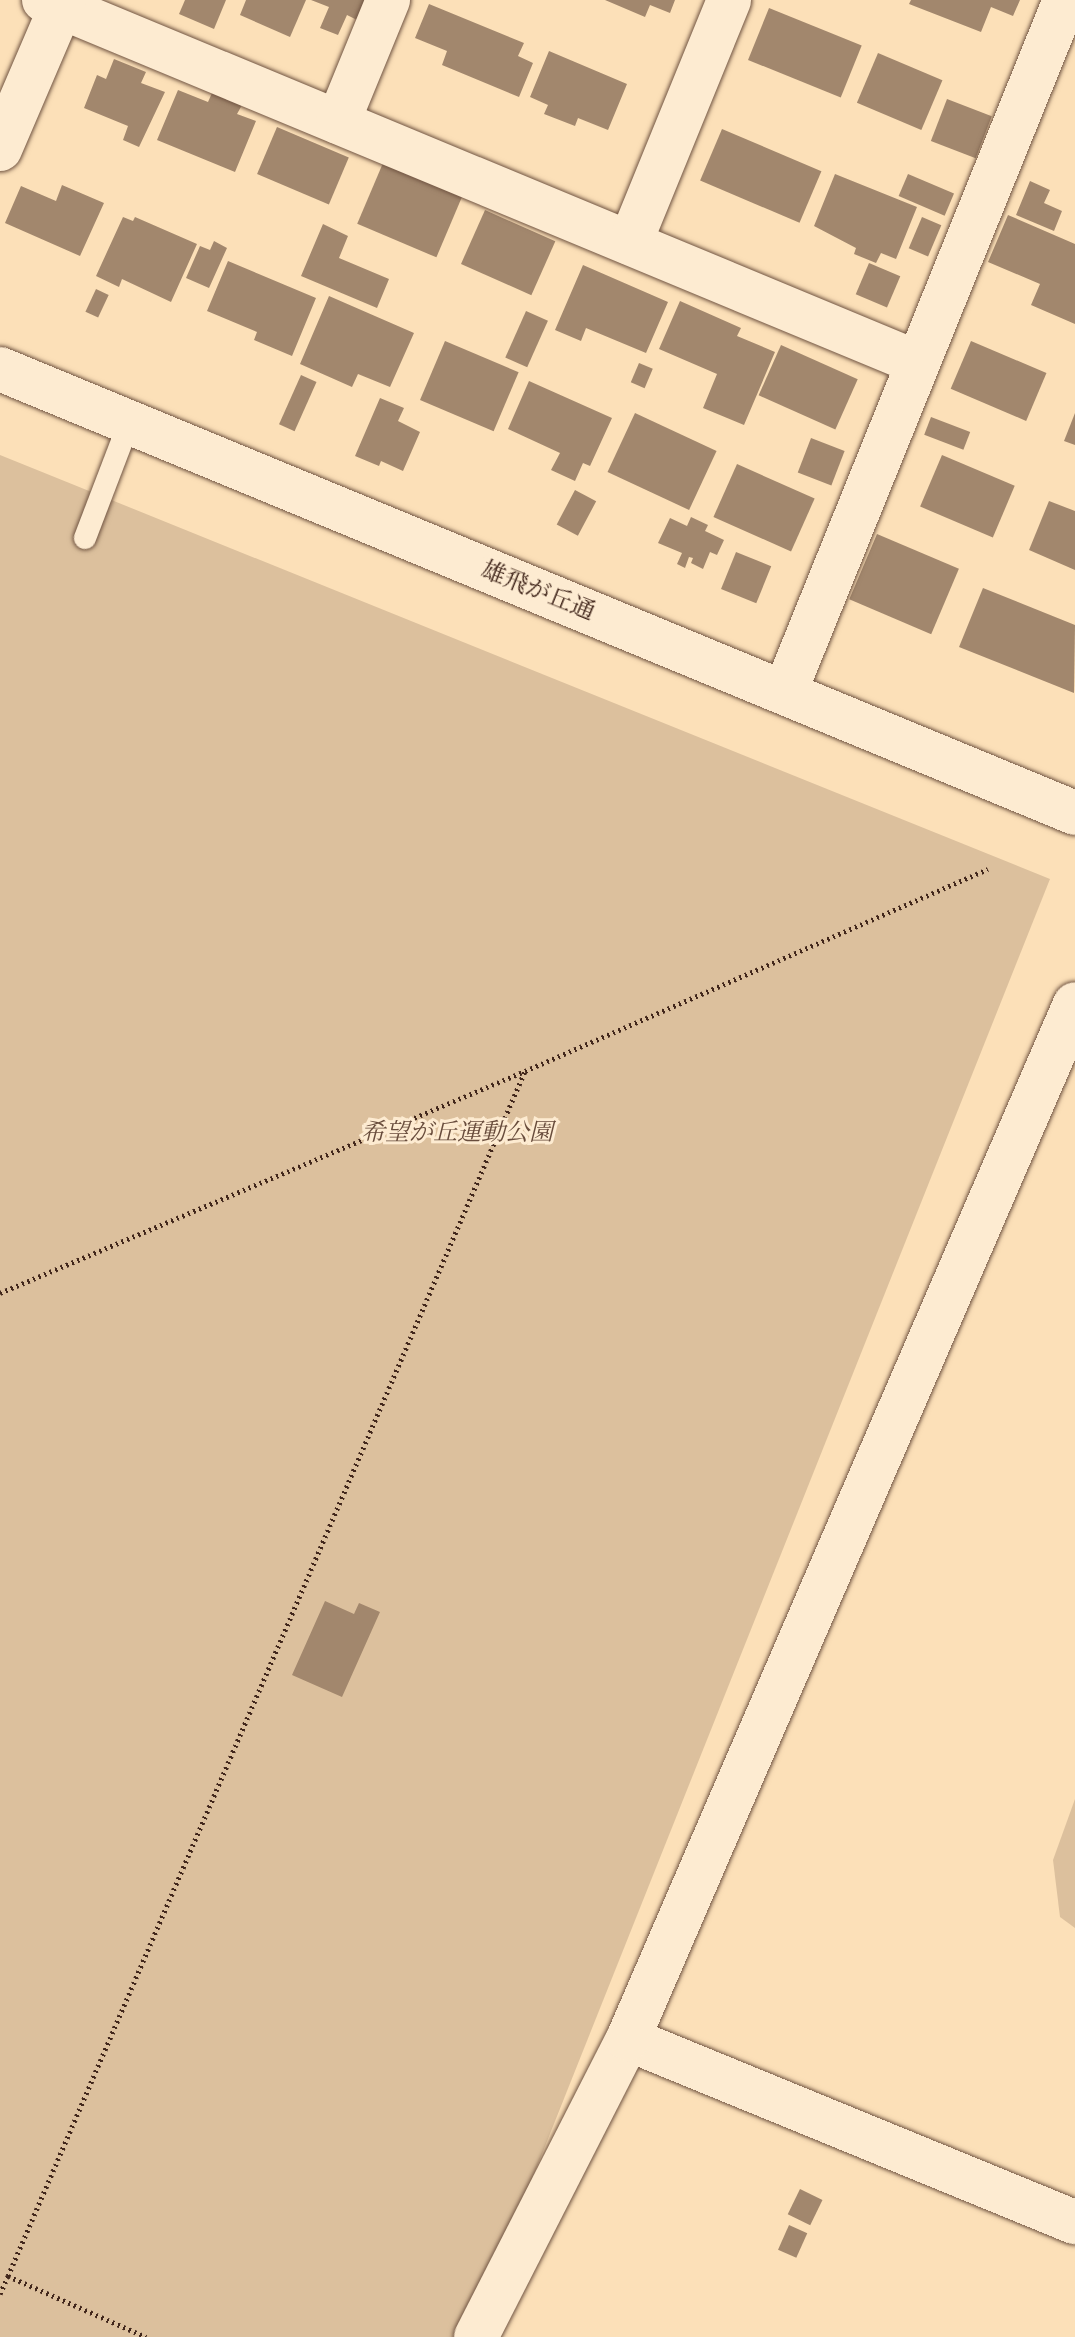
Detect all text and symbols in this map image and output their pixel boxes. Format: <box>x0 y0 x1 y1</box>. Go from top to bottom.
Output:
street label: 雄飛が丘通 <box>477 555 599 627</box>
park label: 希望が丘運動公園 <box>361 1119 553 1147</box>

